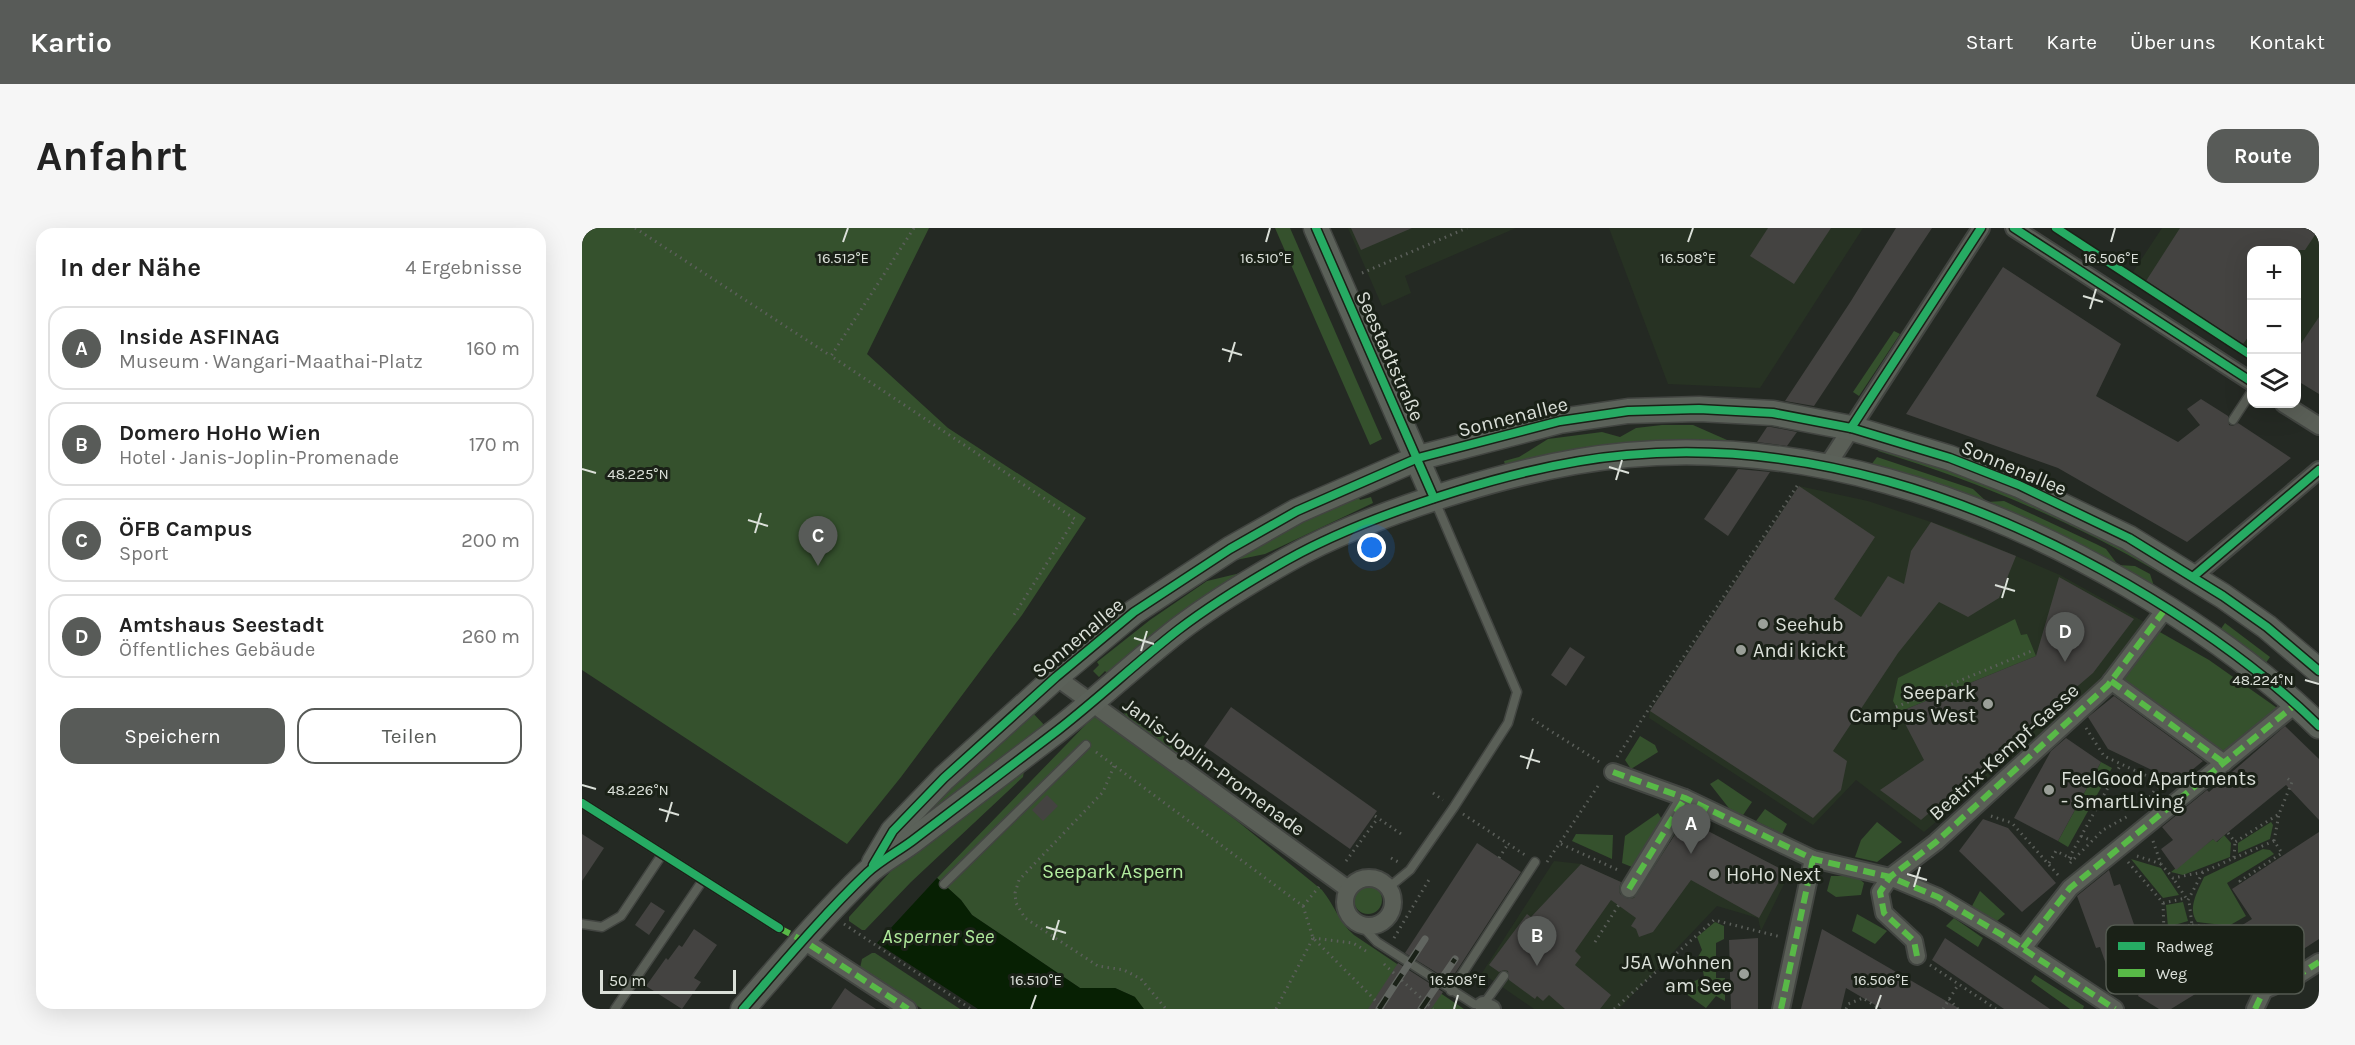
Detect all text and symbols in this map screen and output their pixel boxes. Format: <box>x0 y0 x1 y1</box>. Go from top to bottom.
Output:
text: Kartio <box>30 26 112 59</box>
text: Start <box>1966 30 2013 54</box>
text: Karte <box>2046 30 2097 54</box>
text: Über uns <box>2130 30 2216 54</box>
text: Kontakt <box>2249 30 2325 54</box>
button: Route <box>2207 129 2319 183</box>
text: Anfahrt <box>36 131 188 181</box>
map controls <box>2247 246 2301 408</box>
button: + <box>2247 246 2301 300</box>
text: 16.512°E <box>817 249 869 267</box>
text: 16.510°E <box>1240 249 1292 267</box>
text: 16.508°E <box>1660 249 1716 267</box>
text: 16.506°E <box>2083 249 2139 267</box>
text: In der Nähe <box>60 252 201 283</box>
text: 4 Ergebnisse <box>405 256 522 279</box>
street label: Seestadtstraße <box>1351 287 1429 425</box>
button: − <box>2247 300 2301 354</box>
text: Inside ASFINAG <box>119 324 280 350</box>
text: A <box>75 337 88 360</box>
text: 160 m <box>467 337 520 360</box>
text: Museum · Wangari-Maathai-Platz <box>119 350 423 373</box>
button: layers <box>2247 354 2301 408</box>
street label: Sonnenallee <box>1456 392 1570 442</box>
text: Domero HoHo Wien <box>119 420 321 446</box>
text: B <box>75 433 88 456</box>
text: 170 m <box>469 433 520 456</box>
street label: Sonnenallee <box>1958 435 2070 501</box>
text: Hotel · Janis-Joplin-Promenade <box>119 446 399 469</box>
text: 48.225°N <box>607 465 669 483</box>
text: ÖFB Campus <box>119 516 252 542</box>
pin: C <box>798 516 838 566</box>
text: C <box>75 529 88 552</box>
text: 200 m <box>461 529 520 552</box>
your location <box>1357 533 1386 562</box>
text: Sport <box>119 542 168 565</box>
street label: Sonnenallee <box>1028 593 1128 683</box>
text: Amtshaus Seestadt <box>119 612 324 638</box>
pin: D <box>2046 612 2084 662</box>
place label: Seehub <box>1775 613 1844 636</box>
marker: Seehub <box>1756 617 1770 631</box>
text: D <box>75 625 88 648</box>
text: 260 m <box>462 625 520 648</box>
text: Öffentliches Gebäude <box>119 638 315 661</box>
place label: Andi kickt <box>1753 639 1846 662</box>
marker: Andi kickt <box>1734 643 1748 657</box>
text: 48.224°N <box>2232 671 2294 689</box>
street label: Beatrix-Kempf-Gasse <box>1924 679 2084 825</box>
place label: Seepark Campus West <box>1849 681 1976 727</box>
street label: Janis-Joplin-Promenade <box>1119 693 1309 841</box>
marker: Seepark Campus West <box>1981 697 1995 711</box>
button: Speichern <box>60 708 285 764</box>
button: Teilen <box>297 708 522 764</box>
place label: FeelGood Apartments - SmartLiving <box>2061 767 2256 813</box>
text: 48.226°N <box>607 781 669 799</box>
marker: FeelGood Apartments - SmartLiving <box>2042 783 2056 797</box>
pin: A <box>1672 804 1710 854</box>
park label: Seepark Aspern <box>1042 860 1184 883</box>
place label: HoHo Next <box>1726 863 1822 886</box>
marker: HoHo Next <box>1707 867 1721 881</box>
pin: B <box>1518 916 1556 966</box>
water label: Asperner See <box>882 924 995 948</box>
legend <box>2106 925 2304 994</box>
text: Radweg <box>2156 937 2213 956</box>
place label: J5A Wohnen am See <box>1622 951 1732 997</box>
text: Weg <box>2156 964 2187 983</box>
scale bar <box>600 967 736 994</box>
marker: J5A Wohnen am See <box>1737 967 1751 981</box>
text: 50 m <box>609 971 646 990</box>
text: 16.510°E <box>1010 971 1062 989</box>
text: 16.508°E <box>1430 971 1486 989</box>
text: 16.506°E <box>1853 971 1909 989</box>

